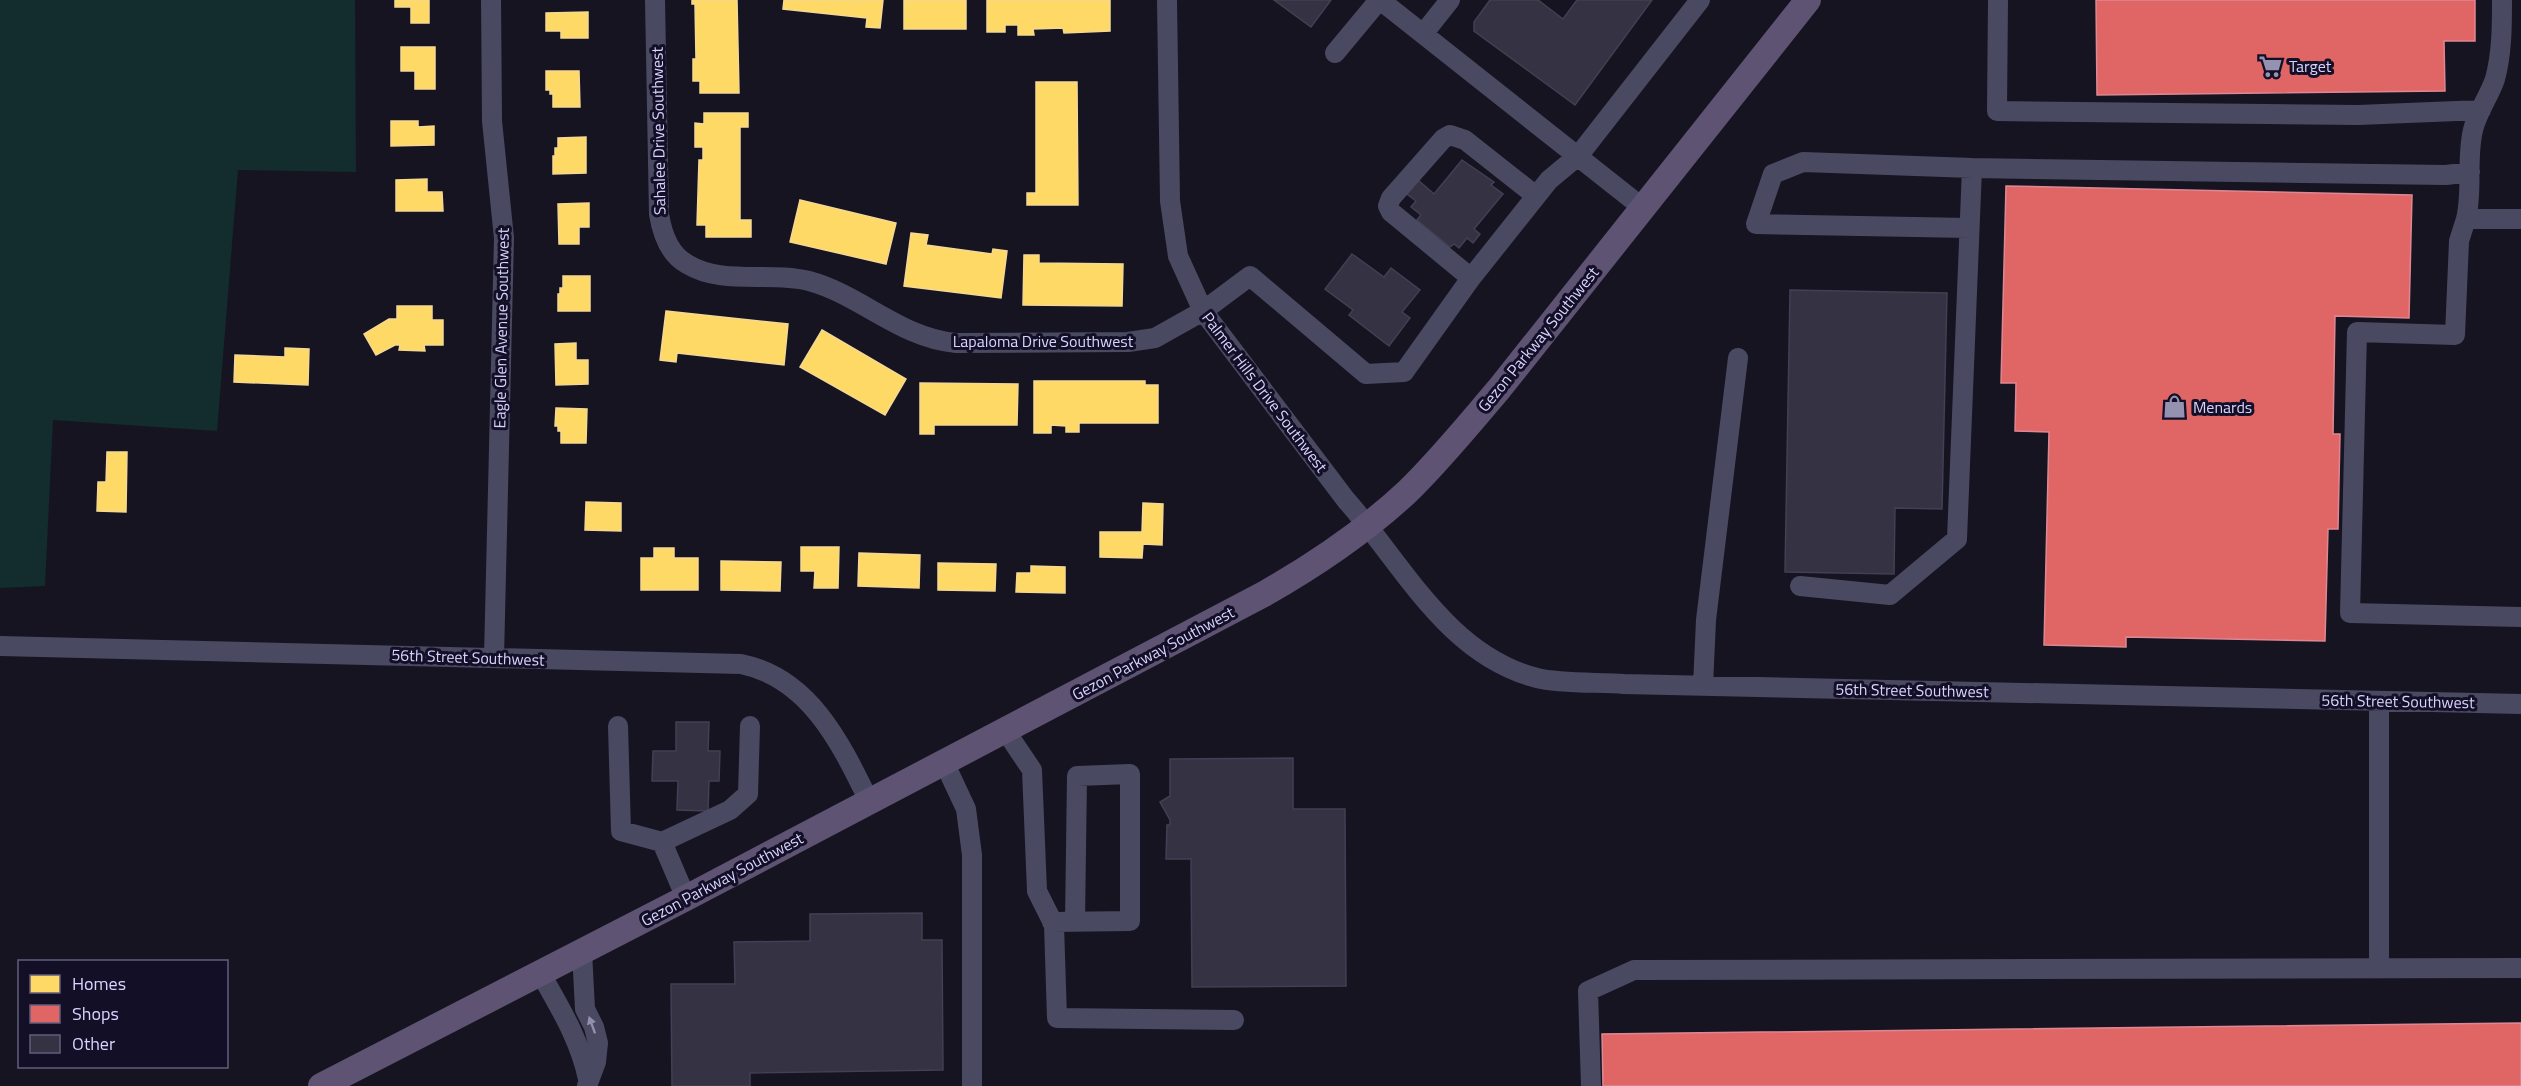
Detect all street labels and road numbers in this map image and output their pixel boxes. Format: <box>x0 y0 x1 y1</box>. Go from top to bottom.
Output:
street label: Sahalee Drive Southwest <box>645 46 671 215</box>
street label: Eagle Glen Avenue Southwest <box>487 227 515 429</box>
street label: Gezon Parkway Southwest <box>1472 261 1604 417</box>
street label: Palmer Hills Drive Southwest <box>1196 307 1334 478</box>
street label: Lapaloma Drive Southwest <box>953 329 1134 353</box>
street label: Gezon Parkway Southwest <box>1068 600 1239 706</box>
street label: 56th Street Southwest <box>391 642 545 672</box>
street label: 56th Street Southwest <box>1835 677 1989 703</box>
street label: 56th Street Southwest <box>2321 688 2475 714</box>
street label: Gezon Parkway Southwest <box>637 826 808 932</box>

